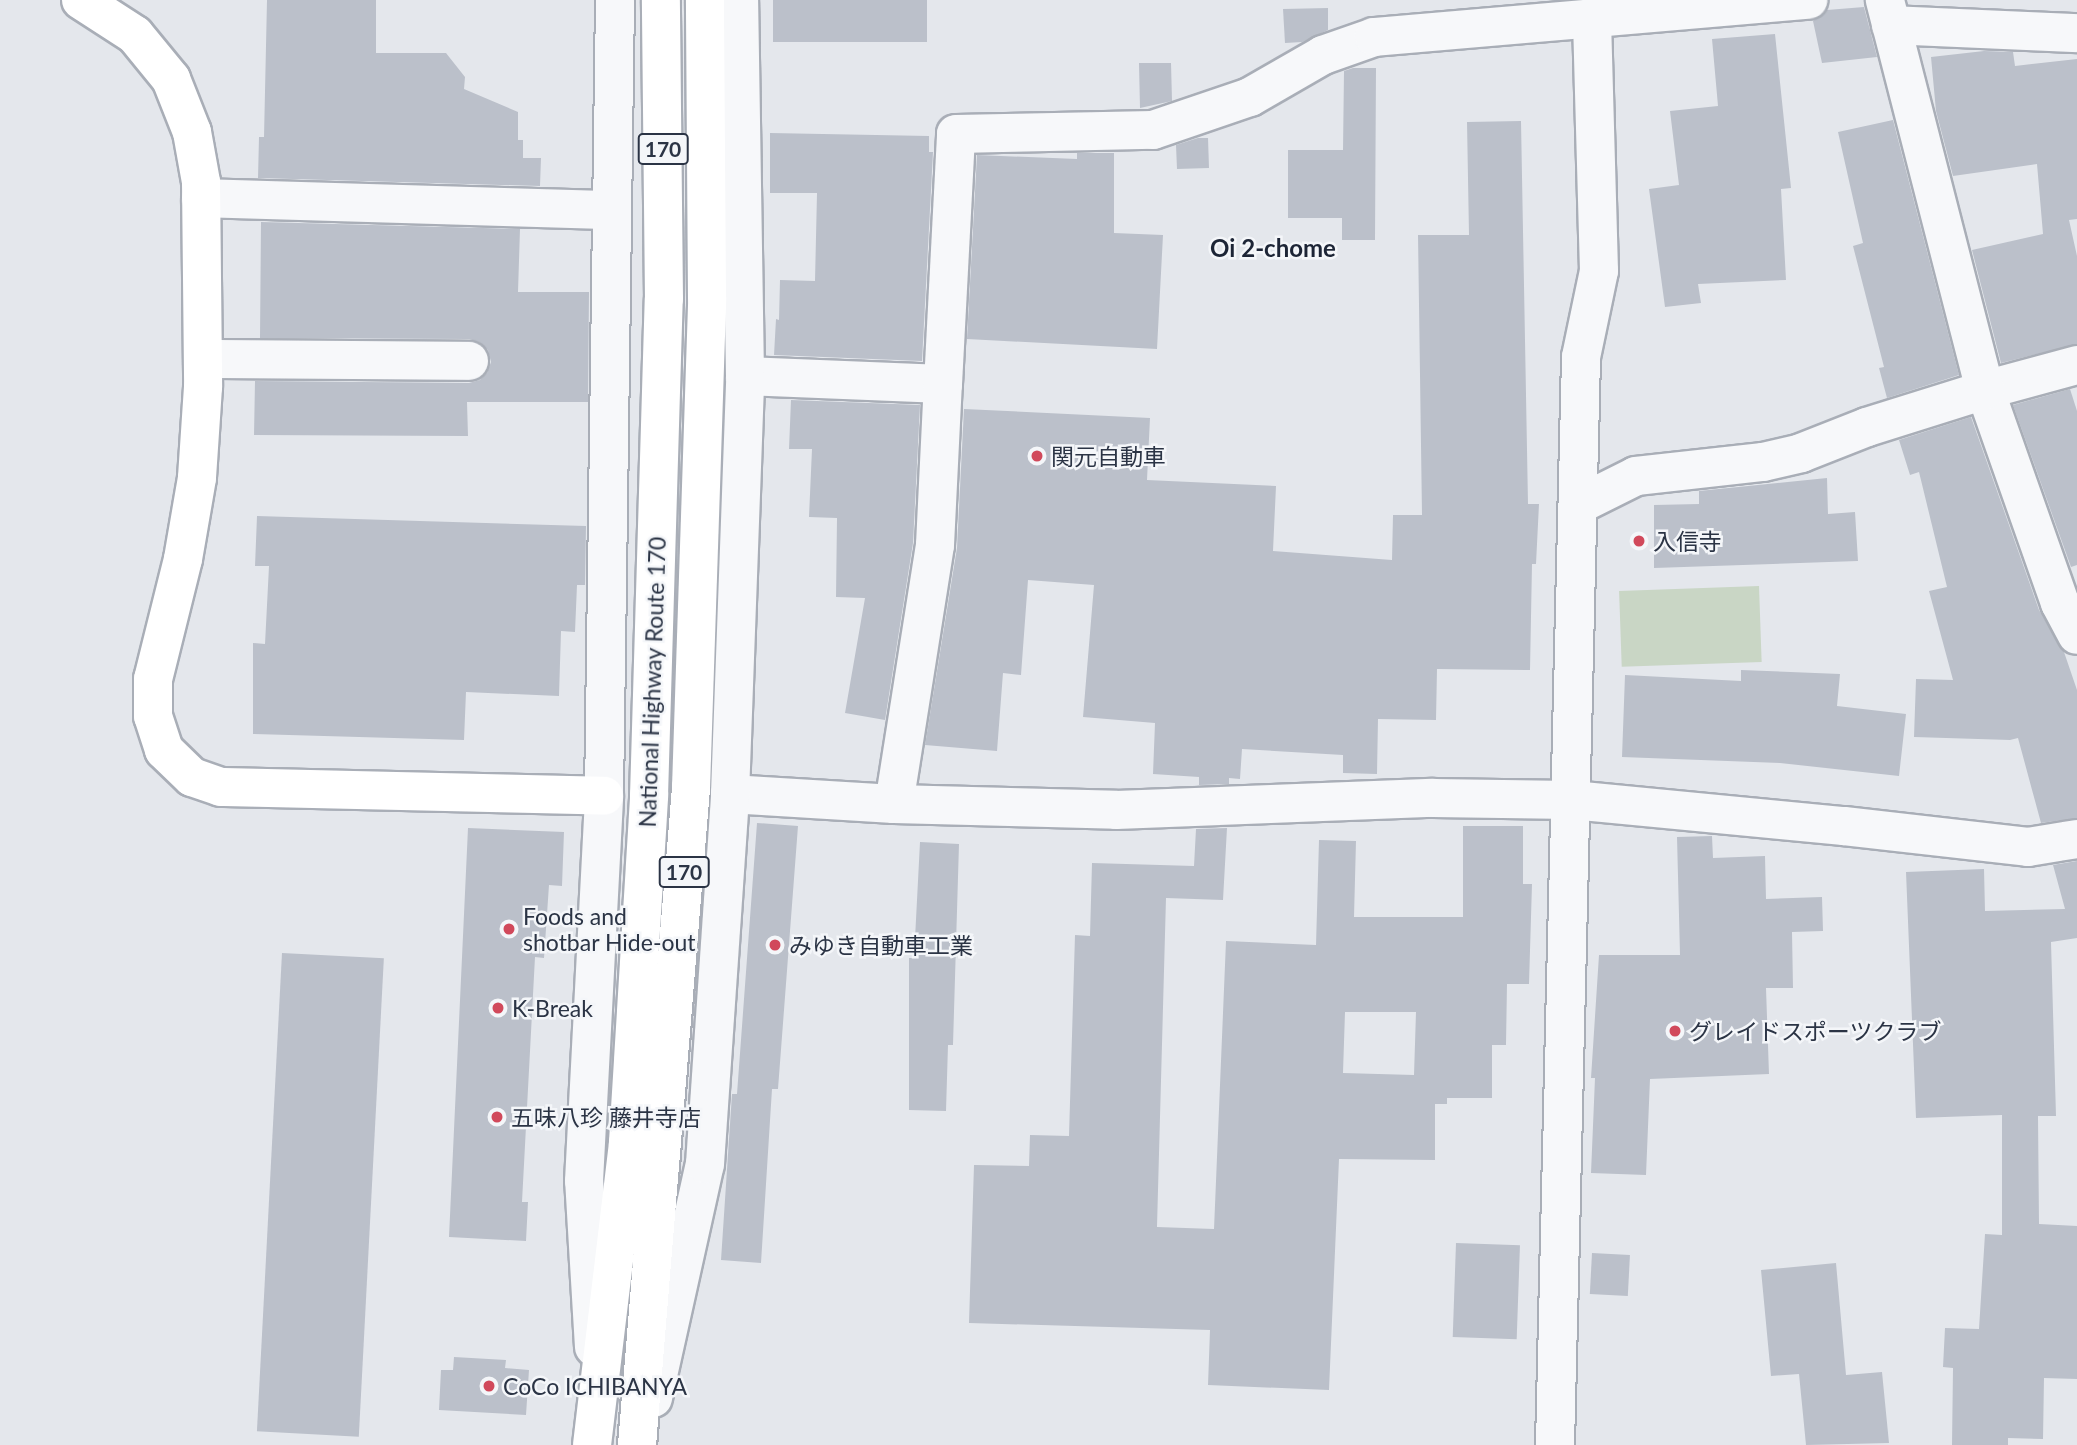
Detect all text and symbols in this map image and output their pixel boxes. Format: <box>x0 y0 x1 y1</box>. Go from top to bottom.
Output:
road number: 170 <box>637 132 689 166</box>
district label: Oi 2-chome <box>1210 234 1336 262</box>
place label: 関元自動車 <box>1051 442 1166 470</box>
marker: 関元自動車 <box>1029 448 1045 464</box>
place label: 入信寺 <box>1653 527 1722 555</box>
marker: 入信寺 <box>1631 533 1647 549</box>
street label: National Highway Route 170 <box>633 536 671 828</box>
road number: 170 <box>658 854 710 890</box>
place label: Foods and shotbar Hide-out <box>523 902 696 956</box>
marker: Foods and shotbar Hide-out <box>501 921 517 937</box>
place label: みゆき自動車工業 <box>789 931 973 959</box>
marker: みゆき自動車工業 <box>767 937 783 953</box>
place label: K-Break <box>512 994 593 1022</box>
marker: K-Break <box>490 1000 506 1016</box>
place label: グレイドスポーツクラブ <box>1689 1017 1942 1045</box>
marker: グレイドスポーツクラブ <box>1667 1023 1683 1039</box>
place label: 五味八珍 藤井寺店 <box>511 1103 701 1131</box>
marker: 五味八珍 藤井寺店 <box>489 1109 505 1125</box>
place label: CoCo ICHIBANYA <box>503 1372 687 1400</box>
marker: CoCo ICHIBANYA <box>481 1378 497 1394</box>

